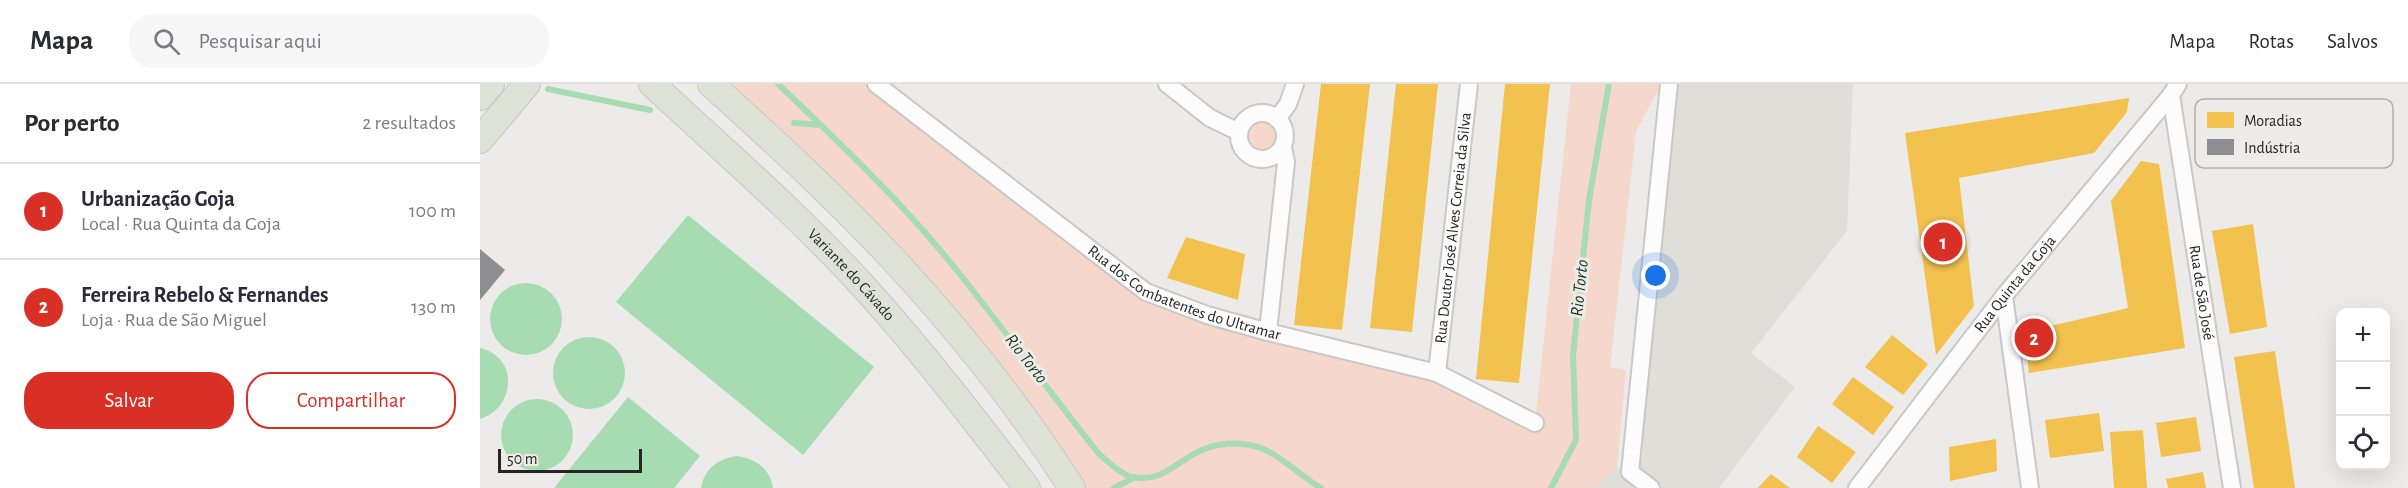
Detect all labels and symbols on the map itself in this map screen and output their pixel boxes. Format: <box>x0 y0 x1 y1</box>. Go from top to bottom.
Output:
legend <box>2195 99 2393 168</box>
street label: Rua Doutor José Alves Correia da Silva <box>1432 111 1474 344</box>
text: Moradias <box>2244 113 2302 129</box>
text: Indústria <box>2244 140 2300 156</box>
pin: 1 <box>1924 220 1962 264</box>
street label: Variante do Cávado <box>805 226 898 324</box>
street label: Rua Quinta da Goja <box>1971 232 2059 336</box>
street label: Rua dos Combatentes do Ultramar <box>1085 242 1283 343</box>
street label: Rua de São José <box>2186 244 2217 341</box>
water label: Rio Torto <box>1568 259 1592 317</box>
your location <box>1641 261 1670 290</box>
pin: 2 <box>2014 316 2054 360</box>
water label: Rio Torto <box>1001 331 1051 387</box>
scale bar <box>498 446 642 474</box>

